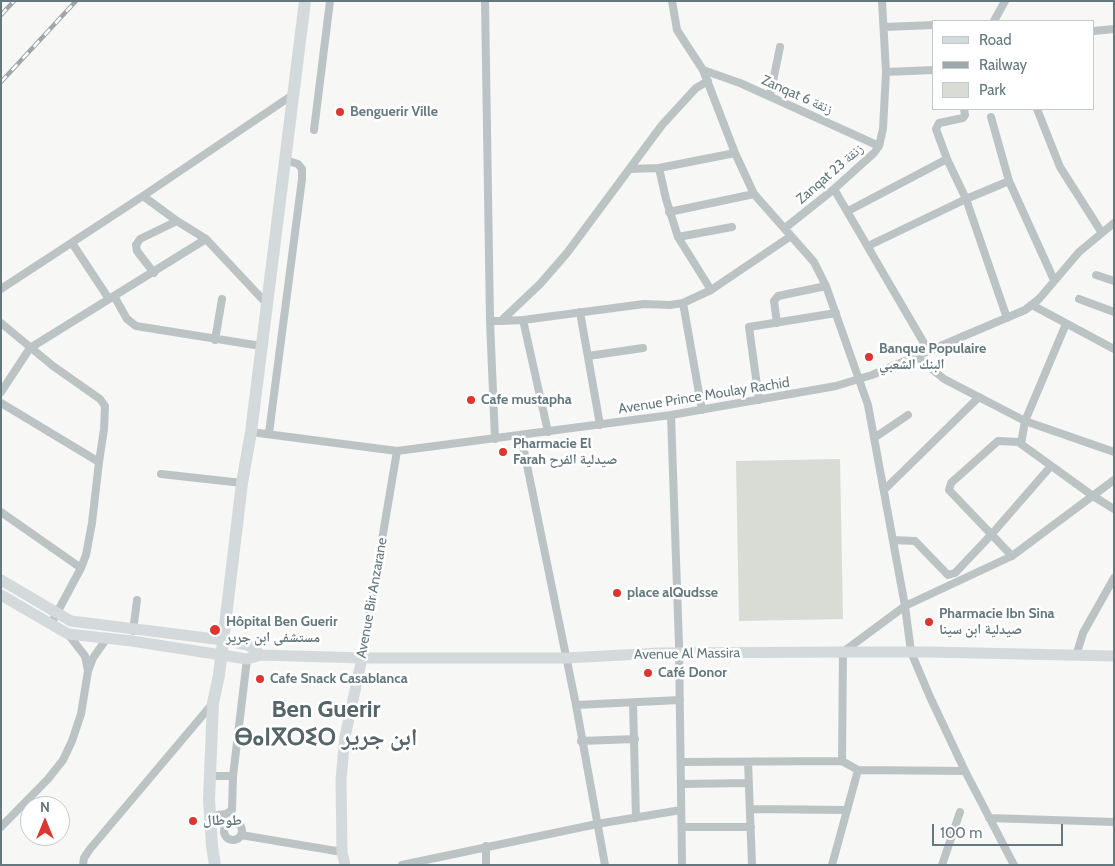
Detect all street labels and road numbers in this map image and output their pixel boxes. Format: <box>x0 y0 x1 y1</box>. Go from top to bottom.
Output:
street label: Zanqat 6 زنقة <box>759 72 835 118</box>
street label: Zanqat 23 زنقة <box>793 140 867 208</box>
street label: Avenue Prince Moulay Rachid <box>617 374 791 418</box>
street label: Avenue Bir Anzarane <box>353 536 391 660</box>
street label: Avenue Al Massira <box>634 645 740 663</box>

